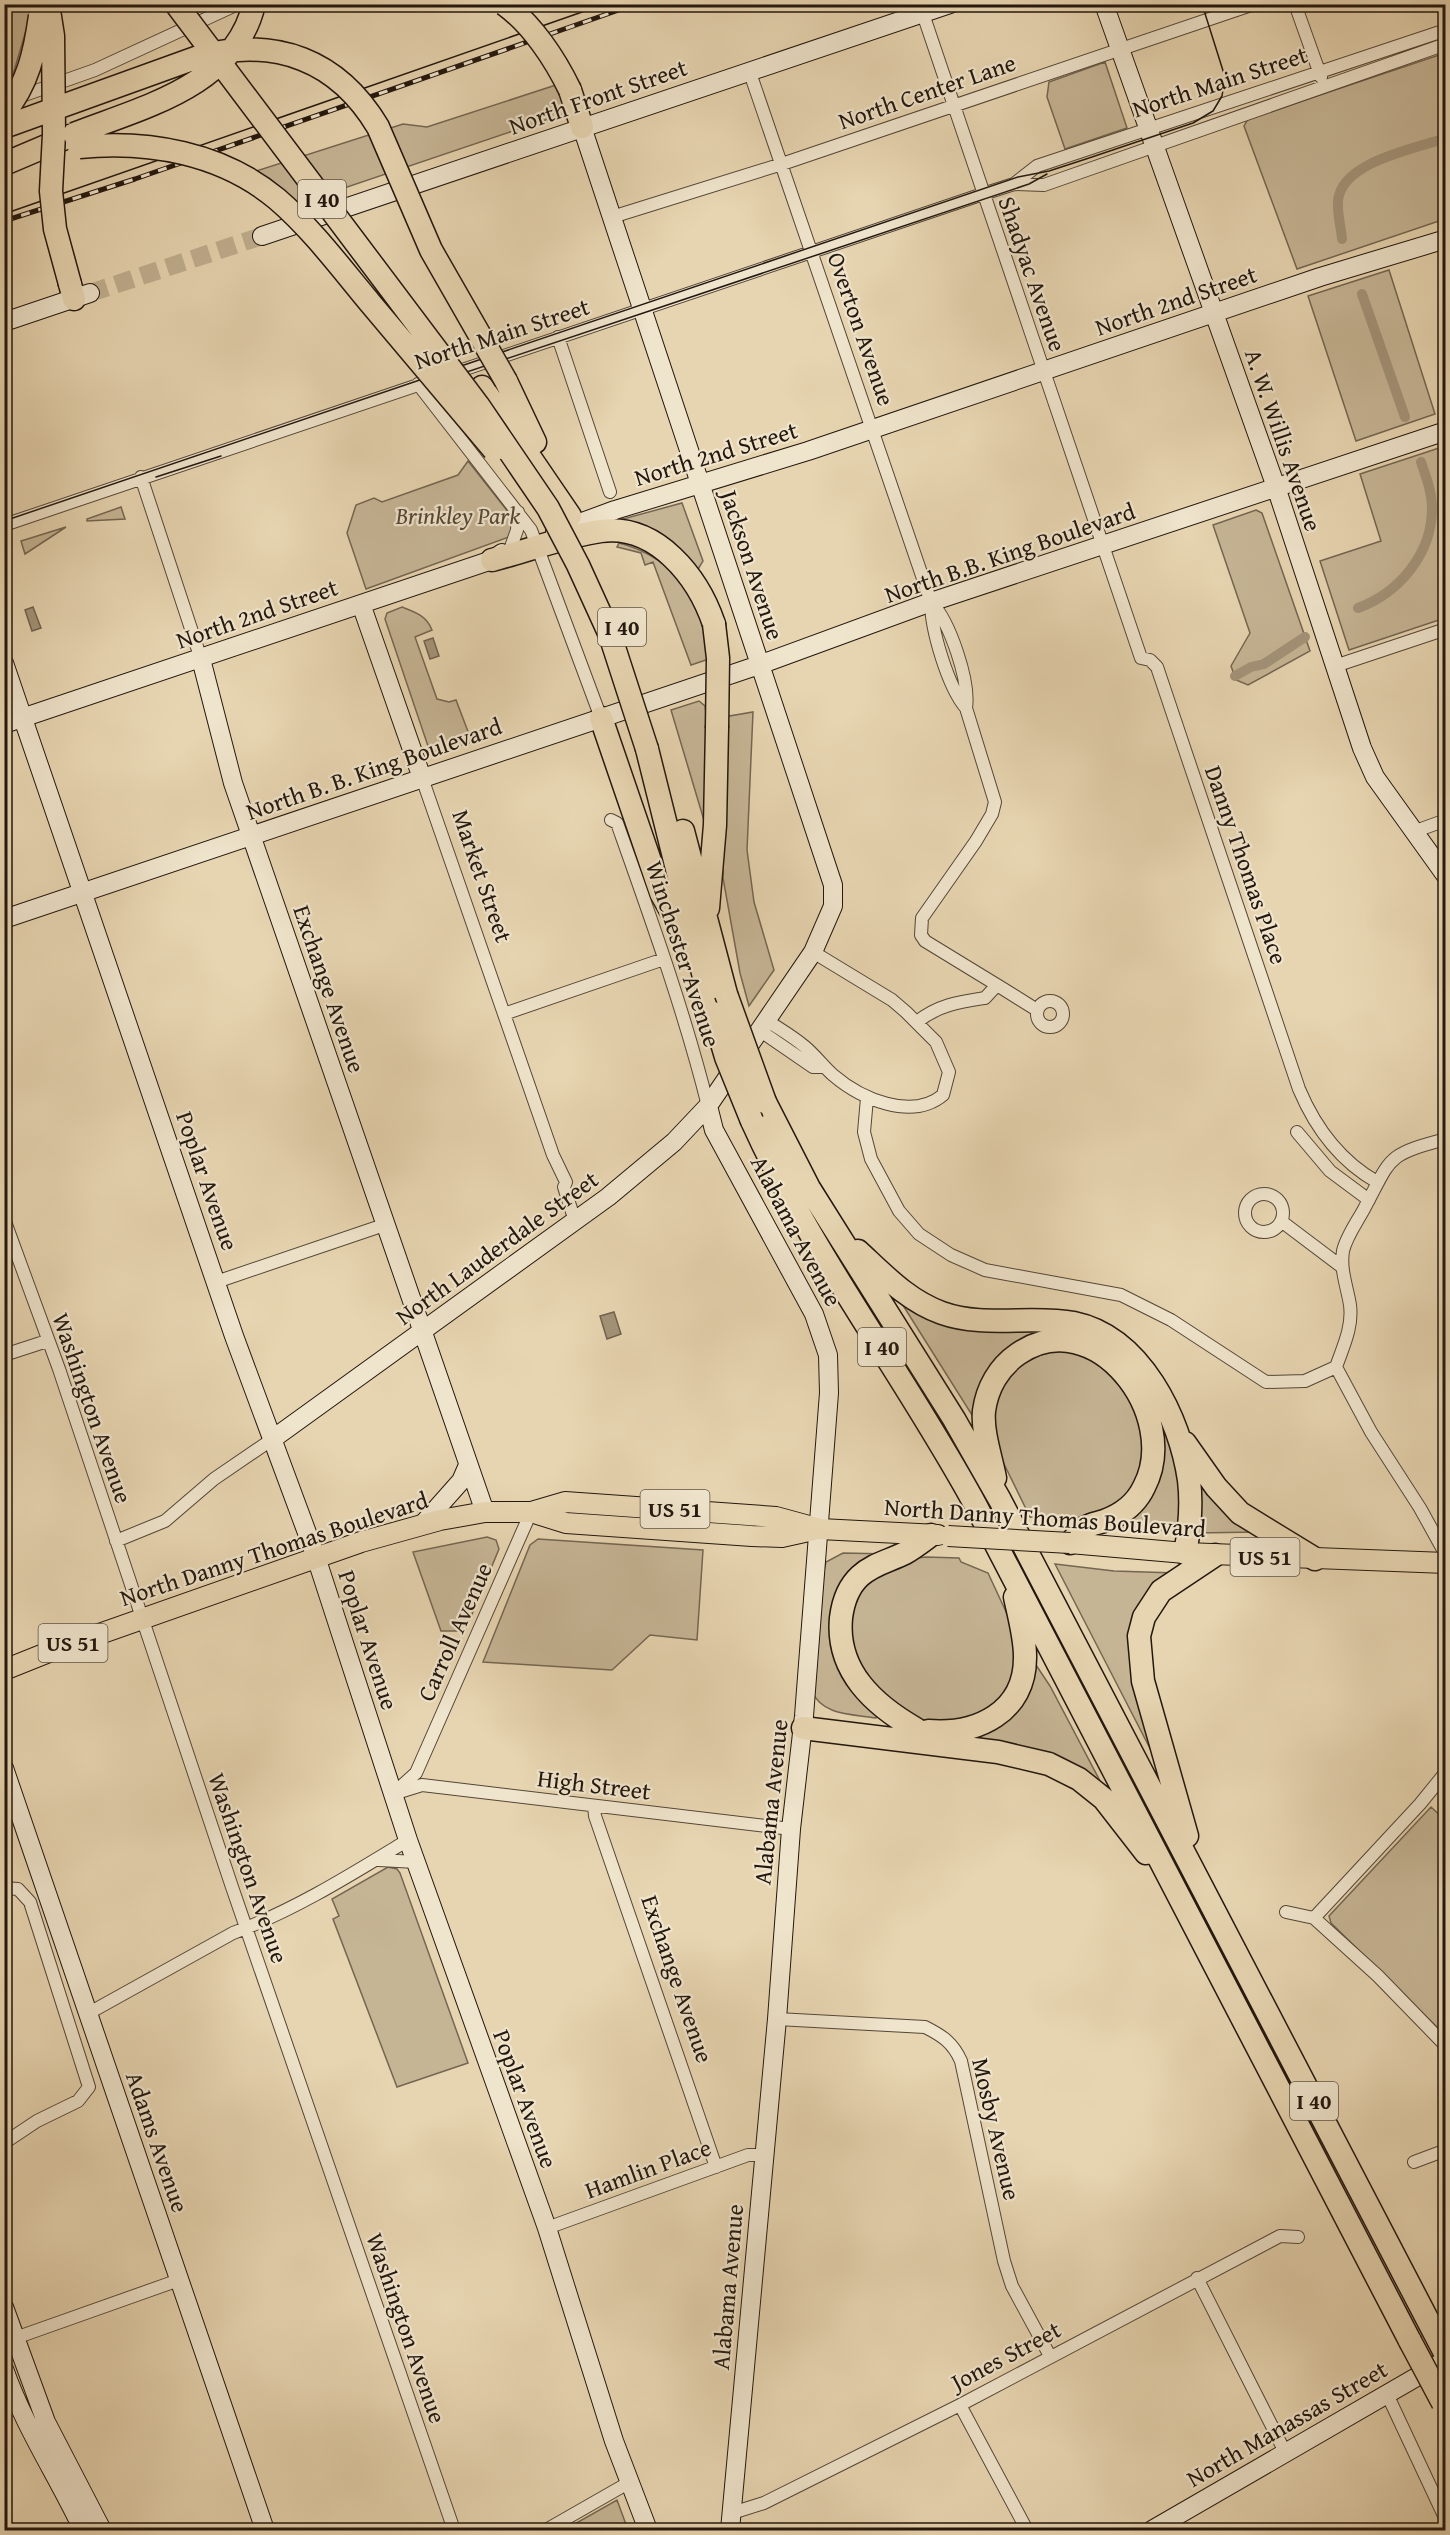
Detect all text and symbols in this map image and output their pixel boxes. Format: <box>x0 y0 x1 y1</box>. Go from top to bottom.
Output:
street label: North Main Street <box>1128 37 1312 126</box>
street label: North Center Lane <box>833 45 1020 138</box>
street label: North Front Street <box>504 49 692 143</box>
road number: I 40 <box>298 180 346 218</box>
street label: Shadyac Avenue <box>990 192 1075 356</box>
street label: Overton Avenue <box>819 247 904 410</box>
street label: North 2nd Street <box>1090 256 1262 345</box>
street label: North Main Street <box>410 289 594 378</box>
street label: A. W. Willis Avenue <box>1236 344 1331 536</box>
street label: North 2nd Street <box>630 412 802 495</box>
street label: Jackson Avenue <box>711 483 793 644</box>
street label: North B.B. King Boulevard <box>880 493 1140 612</box>
park label: Brinkley Park <box>395 498 520 533</box>
street label: North 2nd Street <box>171 569 343 658</box>
road number: I 40 <box>598 608 646 646</box>
street label: North B. B. King Boulevard <box>241 708 507 829</box>
street label: Danny Thomas Place <box>1196 761 1297 969</box>
street label: Market Street <box>443 805 522 947</box>
street label: Winchester Avenue <box>637 856 730 1051</box>
street label: Exchange Avenue <box>284 900 375 1077</box>
street label: Poplar Avenue <box>167 1107 248 1255</box>
street label: Alabama Avenue <box>742 1149 851 1312</box>
street label: North Lauderdale Street <box>388 1162 606 1333</box>
street label: Washington Avenue <box>43 1308 141 1508</box>
road number: I 40 <box>858 1328 906 1366</box>
street label: North Danny Thomas Boulevard <box>115 1482 433 1615</box>
street label: North Danny Thomas Boulevard <box>883 1489 1207 1546</box>
road number: US 51 <box>640 1490 710 1528</box>
road number: US 51 <box>1230 1538 1300 1576</box>
street label: Carroll Avenue <box>408 1557 501 1707</box>
street label: Poplar Avenue <box>329 1565 408 1714</box>
road number: US 51 <box>38 1624 107 1662</box>
street label: Alabama Avenue <box>744 1717 797 1887</box>
street label: High Street <box>535 1760 653 1809</box>
street label: Washington Avenue <box>199 1768 297 1968</box>
street label: Exchange Avenue <box>632 1890 723 2067</box>
street label: Poplar Avenue <box>484 2025 567 2173</box>
street label: Mosby Avenue <box>963 2054 1030 2203</box>
street label: Adams Avenue <box>117 2067 198 2217</box>
road number: I 40 <box>1290 2082 1338 2120</box>
street label: Hamlin Place <box>580 2130 716 2208</box>
street label: Alabama Avenue <box>703 2203 752 2371</box>
street label: Washington Avenue <box>357 2228 455 2428</box>
street label: Jones Street <box>942 2312 1067 2401</box>
street label: North Manassas Street <box>1180 2351 1394 2495</box>

